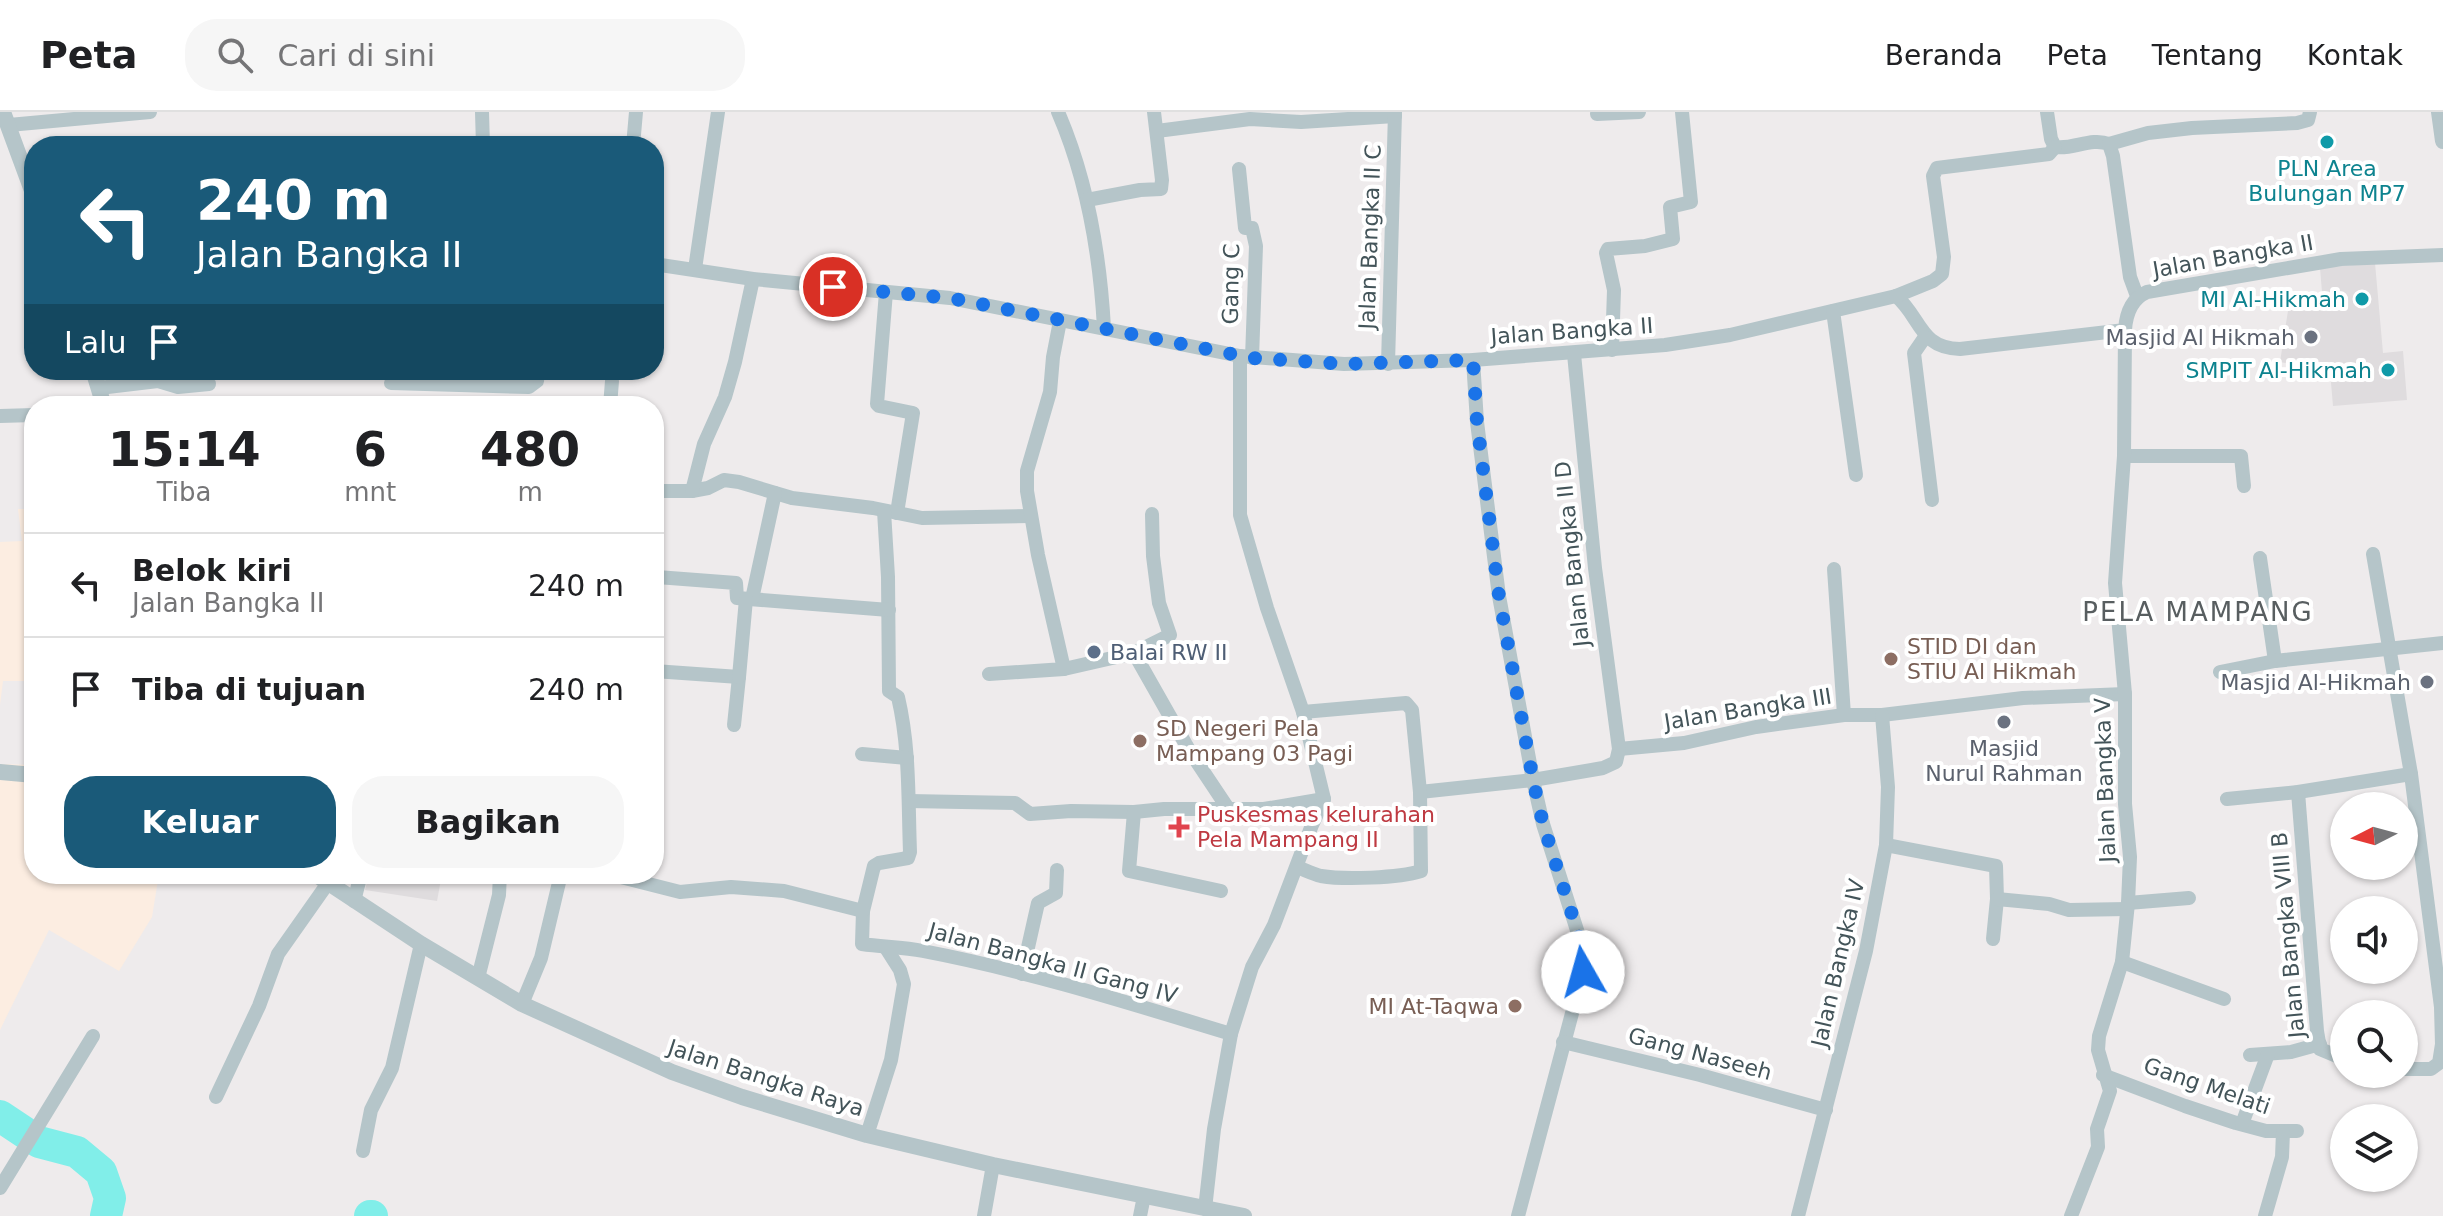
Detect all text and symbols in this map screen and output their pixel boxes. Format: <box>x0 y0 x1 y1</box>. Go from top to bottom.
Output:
search box <box>185 19 745 91</box>
text: Peta <box>40 33 137 77</box>
icon: search <box>213 33 257 77</box>
text: Cari di sini <box>277 38 435 73</box>
text: Beranda <box>1885 39 2003 72</box>
text: Peta <box>2047 39 2108 72</box>
text: Tentang <box>2152 39 2263 72</box>
text: Kontak <box>2307 39 2403 72</box>
marker: PLN Area Bulungan MP7 <box>2318 133 2336 151</box>
street label: Jalan Bangka II C <box>1354 144 1386 332</box>
place label: PLN Area Bulungan MP7 <box>2248 156 2406 206</box>
text: 240 m <box>196 167 391 232</box>
icon: left <box>64 168 168 272</box>
street label: Jalan Bangka II <box>2149 230 2315 283</box>
text: Jalan Bangka II <box>196 234 462 275</box>
street label: Gang C <box>1218 243 1244 325</box>
pin <box>799 253 867 321</box>
icon: arrive <box>811 265 855 309</box>
place label: MI Al-Hikmah <box>2200 287 2346 312</box>
marker: MI Al-Hikmah <box>2353 290 2371 308</box>
street label: Jalan Bangka II <box>1488 313 1654 349</box>
icon: arrive <box>142 320 186 364</box>
text: Lalu <box>64 325 126 360</box>
place label: Masjid Al Hikmah <box>2105 325 2295 350</box>
marker: Masjid Al Hikmah <box>2302 328 2320 346</box>
place label: SMPIT Al-Hikmah <box>2186 358 2372 383</box>
marker: SMPIT Al-Hikmah <box>2379 361 2397 379</box>
text: 15:14 <box>108 421 261 477</box>
text: 6 <box>354 421 387 477</box>
text: 480 <box>480 421 580 477</box>
street label: Jalan Bangka II D <box>1550 460 1594 650</box>
text: Tiba <box>157 477 212 507</box>
text: mnt <box>344 477 396 507</box>
text: m <box>517 477 543 507</box>
text: Belok kiri <box>132 553 292 588</box>
icon: left <box>64 563 108 607</box>
text: 240 m <box>528 568 624 603</box>
text: Jalan Bangka II <box>132 588 324 618</box>
district label: PELA MAMPANG <box>2082 597 2314 627</box>
place label: STID DI dan STIU Al Hikmah <box>1907 634 2076 684</box>
place label: Balai RW II <box>1110 640 1227 665</box>
marker: Balai RW II <box>1085 643 1103 661</box>
marker: STID DI dan STIU Al Hikmah <box>1882 650 1900 668</box>
icon: arrive <box>64 667 108 711</box>
place label: Masjid Al-Hikmah <box>2221 670 2411 695</box>
text: Tiba di tujuan <box>132 672 366 707</box>
text: 240 m <box>528 672 624 707</box>
marker: Masjid Al-Hikmah <box>2418 673 2436 691</box>
street label: Jalan Bangka III <box>1660 683 1834 735</box>
street label: Jalan Bangka V <box>2090 697 2120 865</box>
marker: Masjid Nurul Rahman <box>1995 713 2013 731</box>
place label: SD Negeri Pela Mampang 03 Pagi <box>1156 716 1353 766</box>
marker: SD Negeri Pela Mampang 03 Pagi <box>1131 732 1149 750</box>
place label: Masjid Nurul Rahman <box>1925 736 2083 786</box>
button: Keluar <box>64 776 336 868</box>
button: Bagikan <box>352 776 624 868</box>
north arrow <box>2330 792 2418 880</box>
map controls <box>2330 792 2418 1192</box>
place label: Puskesmas kelurahan Pela Mampang II <box>1197 802 1435 852</box>
marker: Puskesmas kelurahan Pela Mampang II <box>1168 816 1190 838</box>
street label: Jalan Bangka VIII B <box>2267 831 2310 1041</box>
street label: Jalan Bangka IV <box>1806 877 1869 1051</box>
button: sound <box>2330 896 2418 984</box>
street label: Jalan Bangka II Gang IV <box>924 917 1180 1008</box>
position arrow <box>1541 930 1625 1014</box>
place label: MI At-Taqwa <box>1369 994 1499 1019</box>
marker: MI At-Taqwa <box>1506 997 1524 1015</box>
button: search <box>2330 1000 2418 1088</box>
street label: Gang Naseeh <box>1625 1023 1775 1085</box>
street label: Jalan Bangka Raya <box>663 1034 867 1122</box>
street label: Gang Melati <box>2140 1053 2274 1119</box>
button: layers <box>2330 1104 2418 1192</box>

